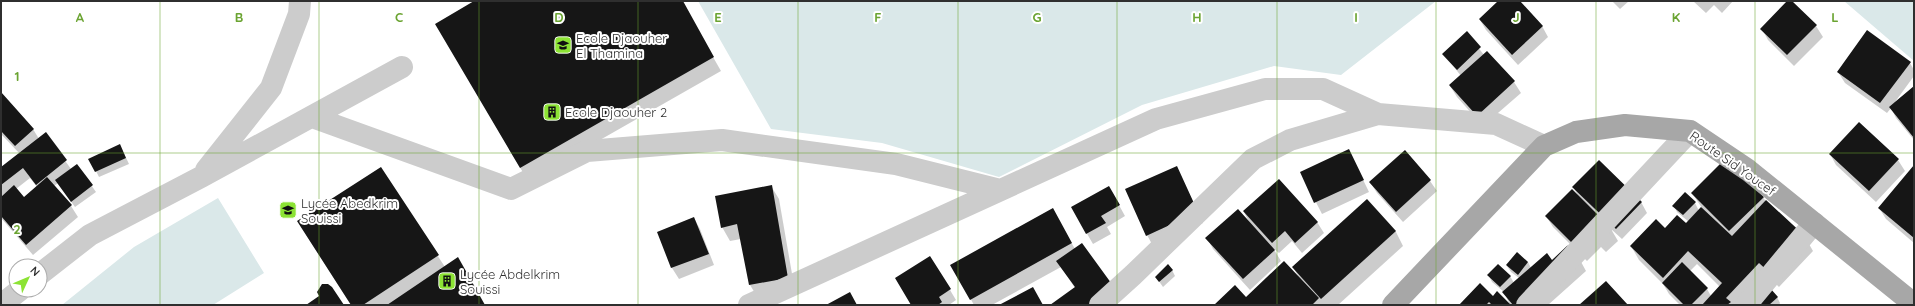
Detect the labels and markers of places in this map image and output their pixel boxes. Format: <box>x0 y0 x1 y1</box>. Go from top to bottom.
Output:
place label: Ecole Djaouher El Thamina <box>576 30 667 61</box>
school or university icon: Ecole Djaouher El Thamina <box>553 35 573 55</box>
building icon: Ecole Djaouher 2 <box>542 102 562 122</box>
place label: Ecole Djaouher 2 <box>565 104 667 120</box>
place label: Lycée Abedkrim Souissi <box>301 195 398 226</box>
school or university icon: Lycée Abedkrim Souissi <box>278 200 298 220</box>
place label: Lycée Abdelkrim Souissi <box>460 266 560 297</box>
building icon: Lycée Abdelkrim Souissi <box>437 271 457 291</box>

